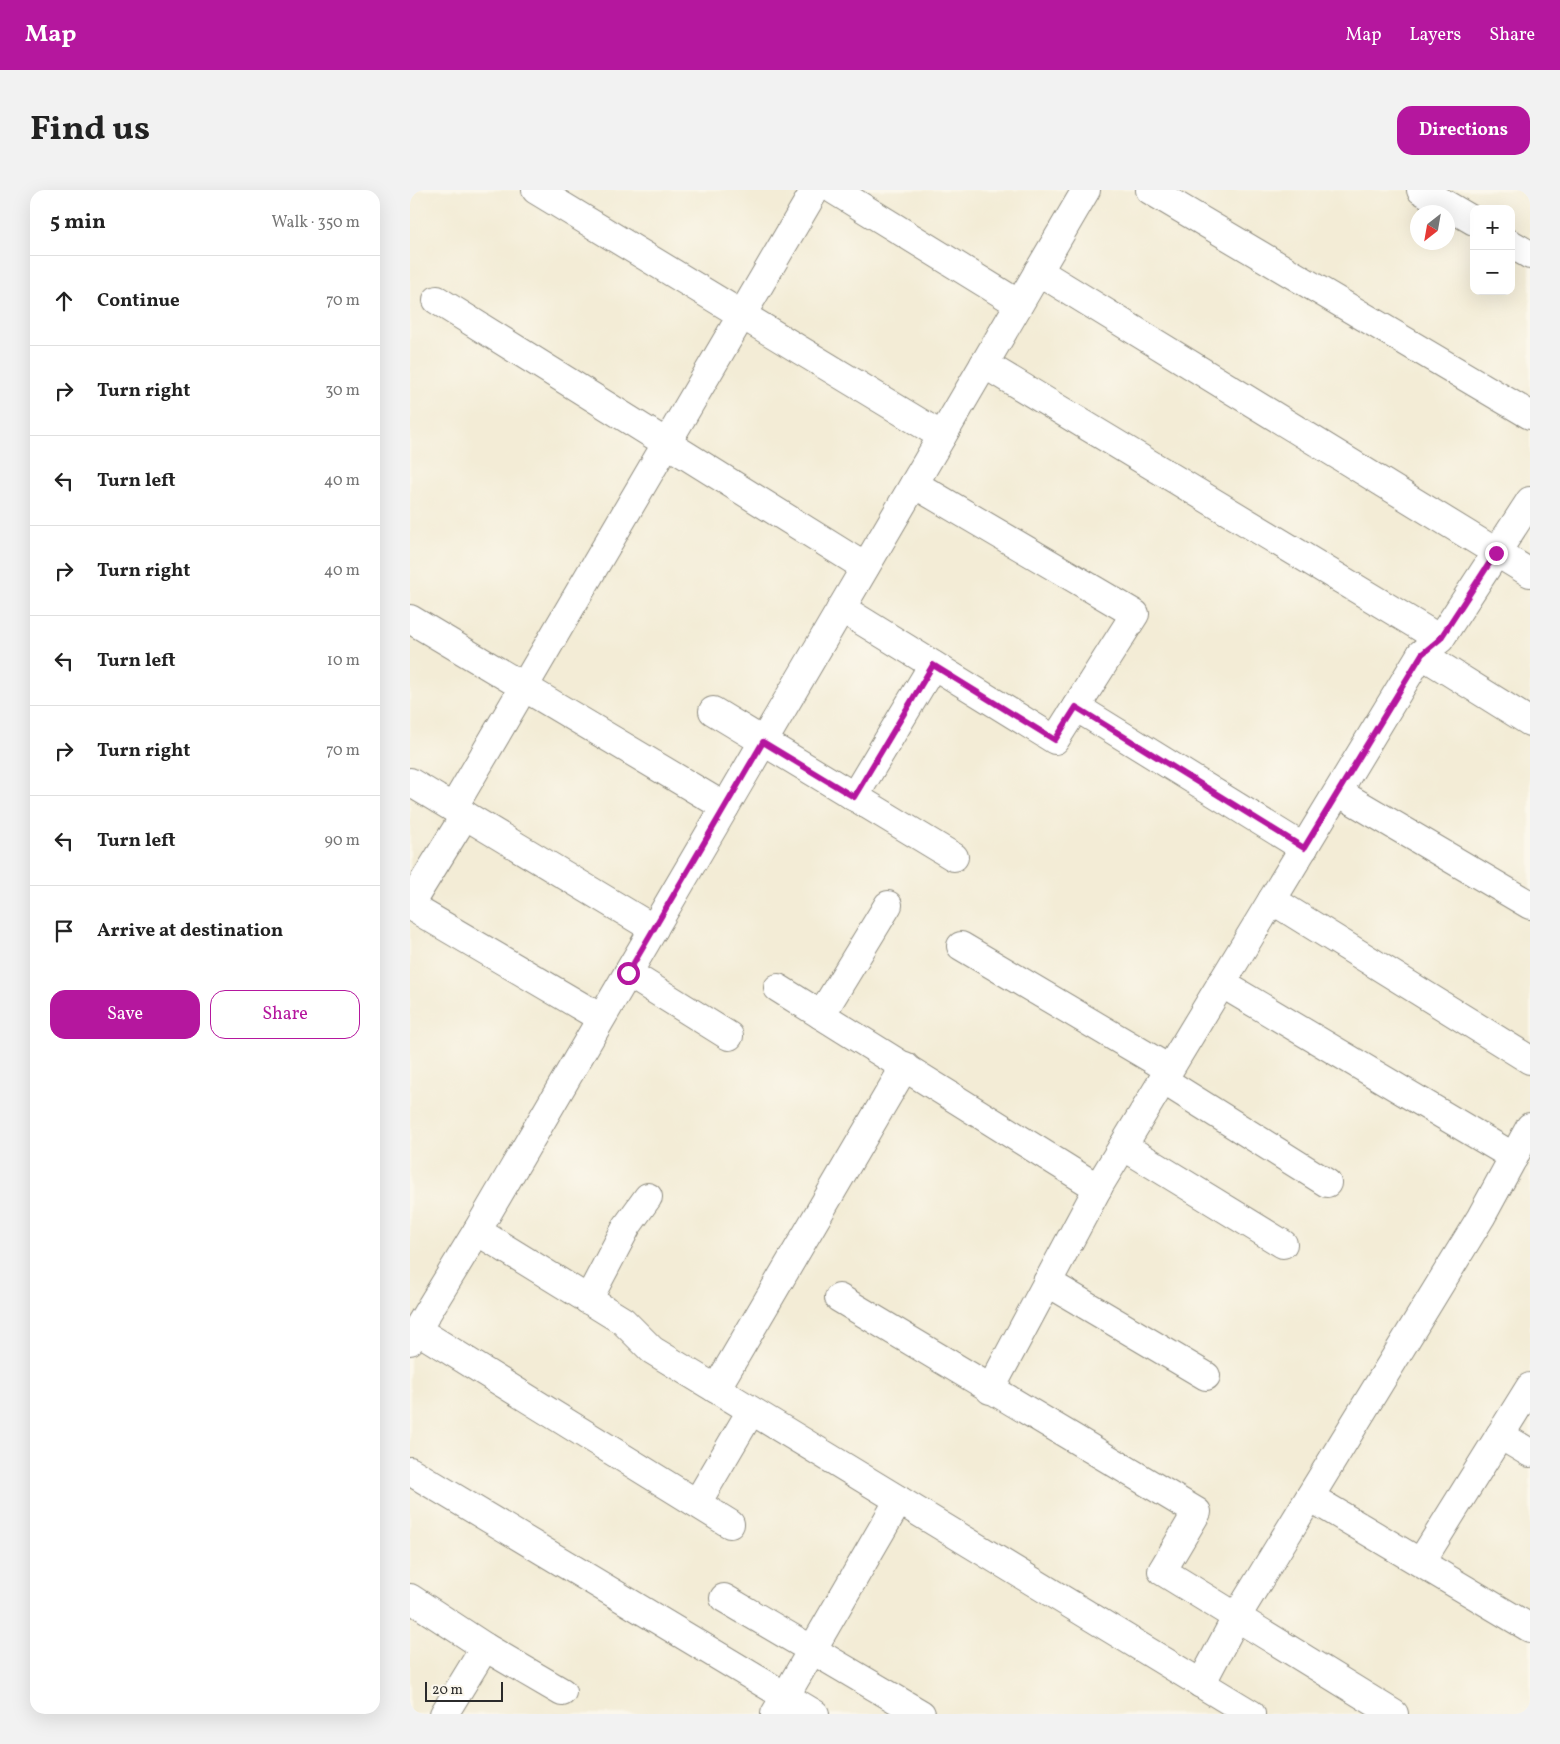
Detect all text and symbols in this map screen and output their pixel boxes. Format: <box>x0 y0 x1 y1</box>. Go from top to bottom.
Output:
text: Map <box>25 18 76 52</box>
text: Map <box>1345 23 1381 48</box>
text: Layers <box>1409 23 1461 48</box>
text: Share <box>1489 23 1535 48</box>
text: Find us <box>30 106 150 154</box>
button: Directions <box>1397 106 1530 155</box>
north arrow <box>1410 205 1455 250</box>
map controls <box>1470 205 1515 295</box>
button: + <box>1470 205 1515 250</box>
text: 5 min <box>50 208 106 237</box>
text: Walk · 350 m <box>272 212 360 234</box>
button: − <box>1470 250 1515 295</box>
icon: ahead <box>50 287 78 315</box>
text: Continue <box>97 288 180 314</box>
text: 70 m <box>326 290 360 312</box>
icon: right <box>50 377 78 405</box>
text: Turn right <box>97 378 190 404</box>
text: 30 m <box>325 380 360 402</box>
icon: left <box>50 467 78 495</box>
text: Turn left <box>97 468 176 494</box>
text: 40 m <box>324 470 360 492</box>
route end <box>1485 542 1508 565</box>
icon: right <box>50 557 78 585</box>
text: Turn right <box>97 558 190 584</box>
text: 40 m <box>324 560 360 582</box>
icon: left <box>50 647 78 675</box>
text: Turn left <box>97 648 176 674</box>
text: 10 m <box>327 650 360 672</box>
icon: right <box>50 737 78 765</box>
text: Turn right <box>97 738 190 764</box>
text: 70 m <box>326 740 360 762</box>
icon: left <box>50 827 78 855</box>
text: Turn left <box>97 828 176 854</box>
text: 90 m <box>324 830 360 852</box>
icon: arrive <box>50 917 78 945</box>
text: Arrive at destination <box>97 918 283 944</box>
route start <box>617 962 640 985</box>
button: Save <box>50 990 200 1039</box>
button: Share <box>210 990 360 1039</box>
scale bar <box>425 1679 502 1702</box>
text: 20 m <box>432 1681 463 1700</box>

